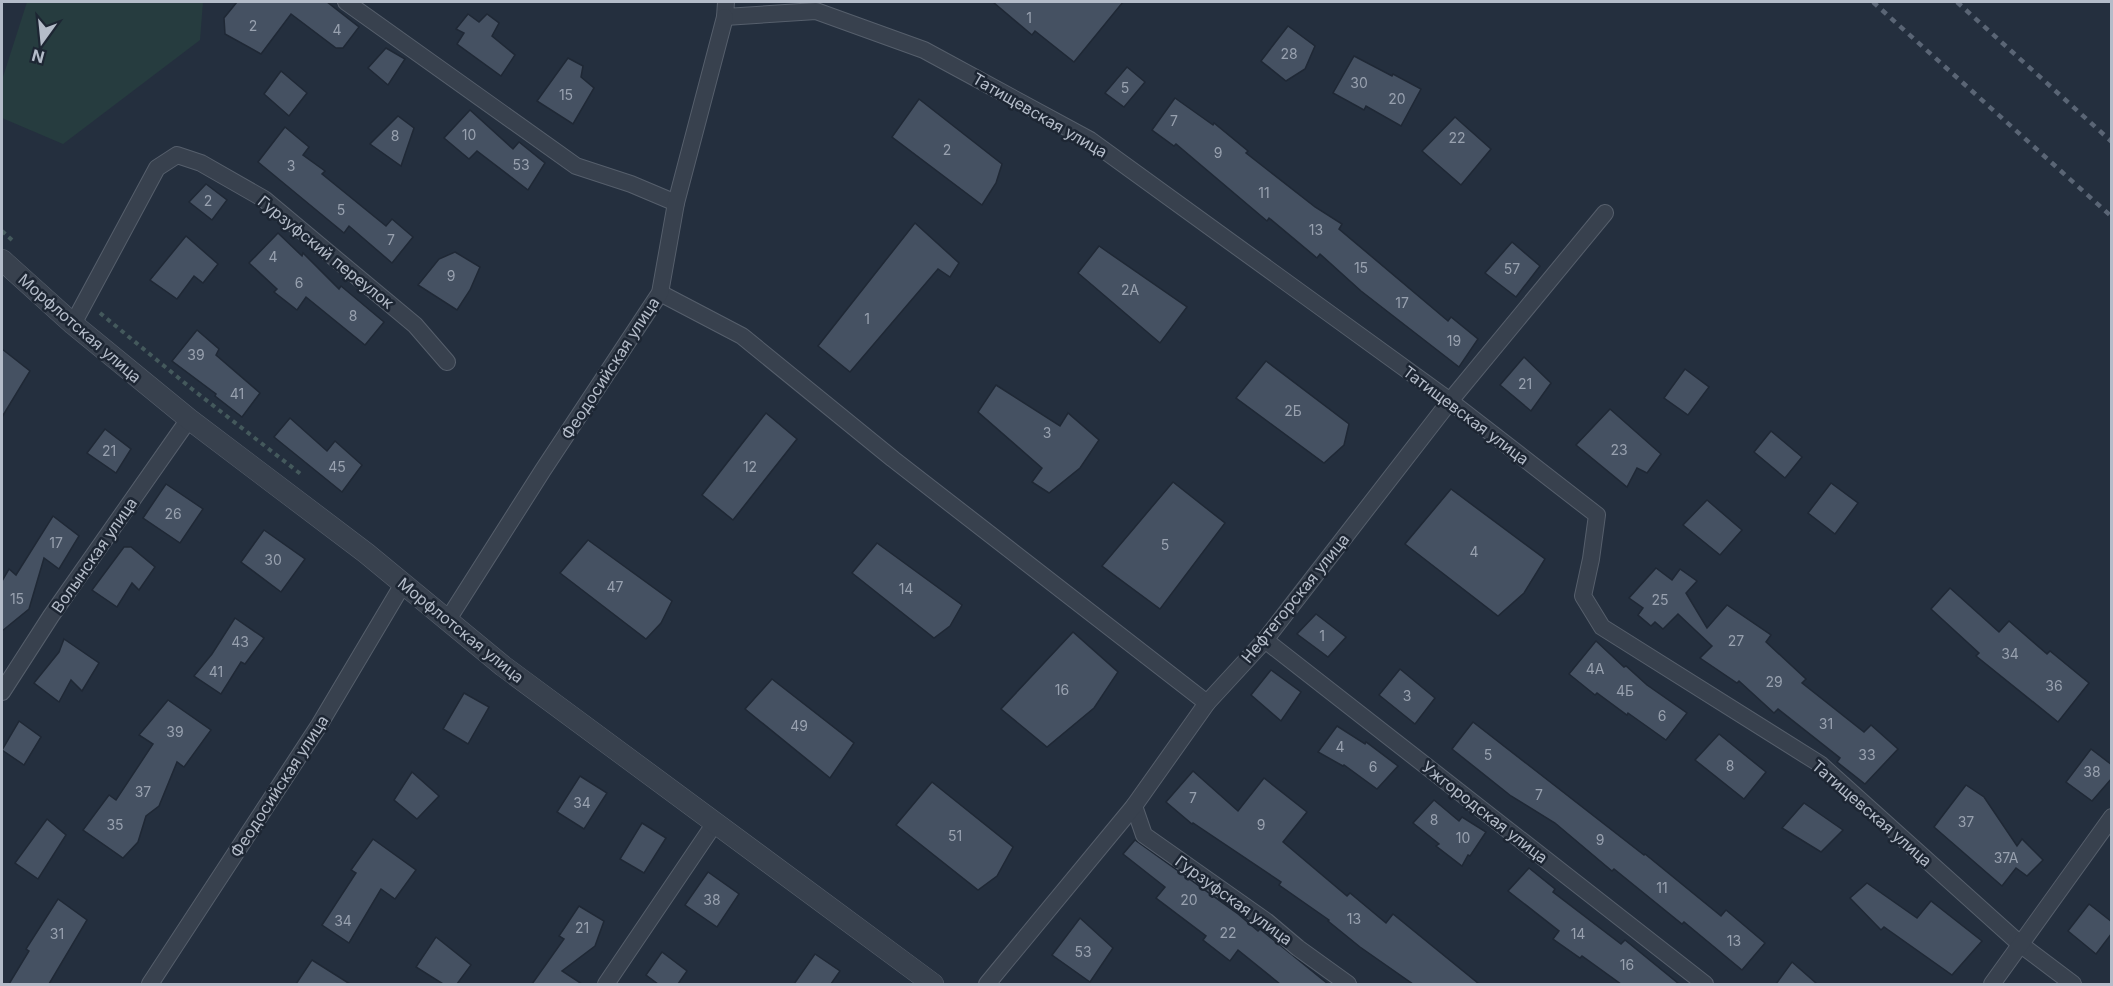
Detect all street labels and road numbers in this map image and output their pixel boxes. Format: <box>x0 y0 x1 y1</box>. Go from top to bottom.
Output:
street label: Татищевская улица <box>969 68 1111 162</box>
street label: Гурзуфский переулок <box>254 191 398 313</box>
street label: Морфлотская улица <box>14 269 146 387</box>
street label: Феодосийская улица <box>557 293 663 443</box>
street label: Татищевская улица <box>1399 361 1533 469</box>
street label: Волынская улица <box>47 494 141 616</box>
street label: Нефтегорская улица <box>1237 529 1353 667</box>
street label: Морфлотская улица <box>394 573 528 687</box>
street label: Феодосийская улица <box>226 711 332 861</box>
street label: Татищевская улица <box>1808 755 1936 871</box>
street label: Ужгородская улица <box>1418 757 1552 867</box>
street label: Гурзуфская улица <box>1171 851 1297 949</box>

